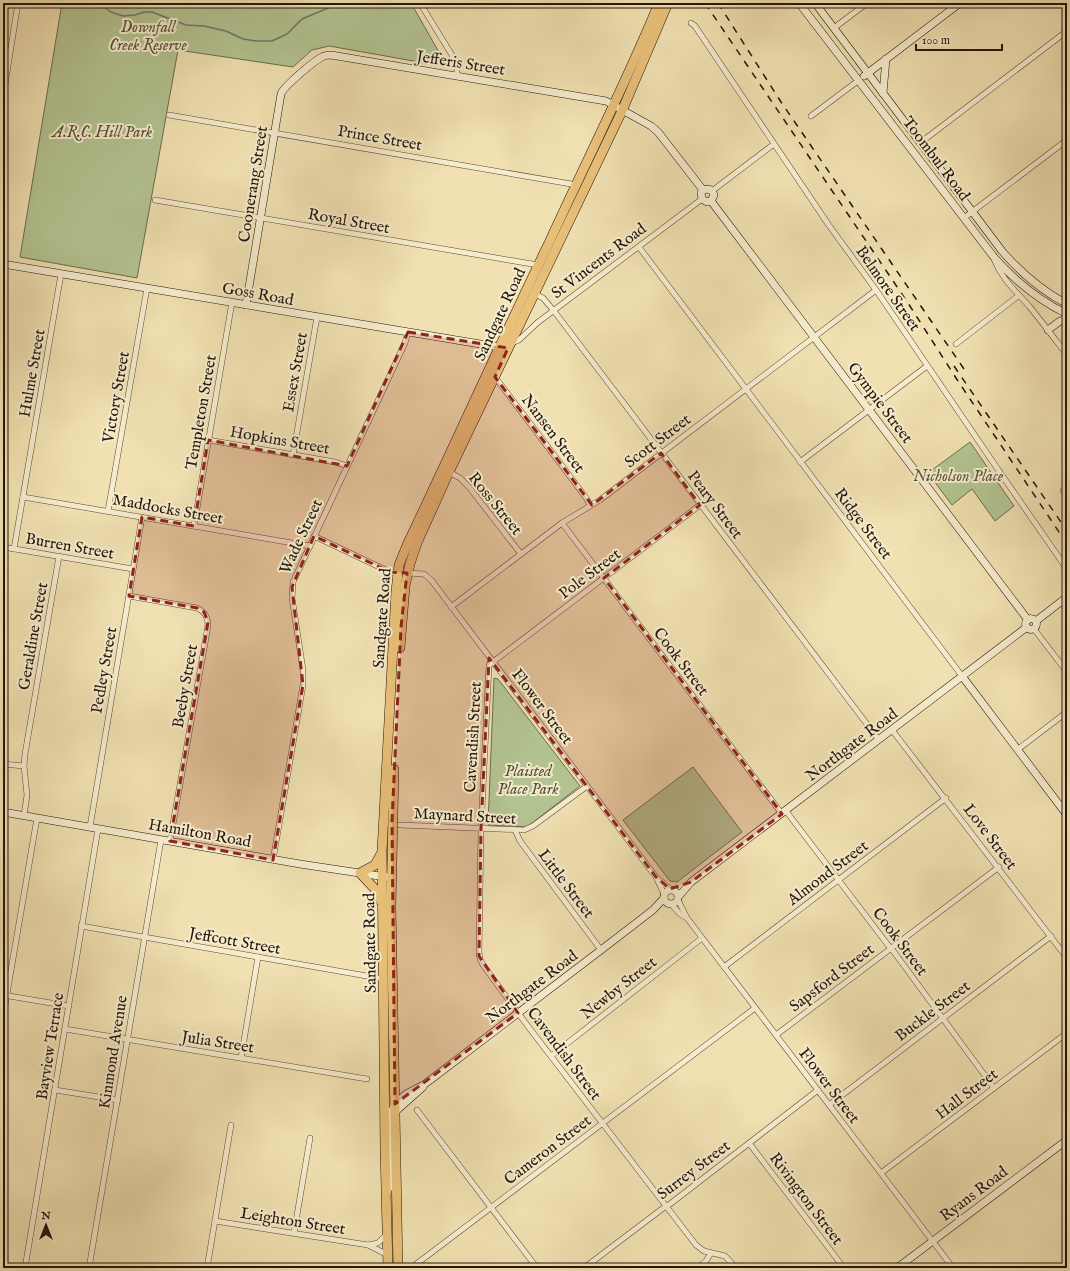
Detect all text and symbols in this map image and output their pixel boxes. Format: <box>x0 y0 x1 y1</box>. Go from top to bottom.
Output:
park label: Downfall Creek Reserve <box>109 18 187 56</box>
scale bar <box>916 26 1002 52</box>
text: 100 m <box>922 33 950 48</box>
street label: Jefferis Street <box>413 47 507 81</box>
street label: Toombul Road <box>897 113 974 206</box>
street label: Prince Street <box>336 122 424 156</box>
park label: A.R.C. Hill Park <box>50 123 153 143</box>
street label: Coonerang Street <box>235 124 273 244</box>
street label: Royal Street <box>306 205 392 239</box>
street label: St Vincents Road <box>548 219 651 304</box>
street label: Belmore Street <box>851 243 924 336</box>
street label: Sandgate Road <box>471 265 531 365</box>
street label: Goss Road <box>220 279 295 311</box>
street label: Hulme Street <box>15 327 51 419</box>
street label: Essex Street <box>279 330 313 414</box>
street label: Victory Street <box>99 350 135 446</box>
street label: Templeton Street <box>182 353 222 471</box>
street label: Gympie Street <box>842 359 917 448</box>
street label: Nansen Street <box>516 391 589 478</box>
street label: Scott Street <box>621 410 696 473</box>
street label: Hopkins Street <box>228 422 332 460</box>
street label: Peary Street <box>682 467 747 544</box>
park label: Nicholson Place <box>913 467 1004 487</box>
street label: Ross Street <box>463 469 526 540</box>
street label: Ridge Street <box>829 485 896 564</box>
street label: Maddocks Street <box>111 490 225 530</box>
street label: Wade Street <box>276 496 328 577</box>
street label: Burren Street <box>24 529 116 565</box>
street label: Pole Street <box>555 545 626 604</box>
street label: Sandgate Road <box>370 567 397 669</box>
street label: Geraldine Street <box>15 580 53 692</box>
street label: Cook Street <box>648 624 713 701</box>
street label: Pedley Street <box>88 625 123 715</box>
street label: Beeby Street <box>169 642 203 730</box>
street label: Flower Street <box>506 665 577 749</box>
street label: Cavendish Street <box>461 681 487 793</box>
street label: Northgate Road <box>802 704 902 787</box>
park label: Plaisted Place Park <box>497 762 559 800</box>
street label: Love Street <box>958 800 1021 875</box>
street label: Maynard Street <box>413 804 517 830</box>
street label: Hamilton Road <box>147 815 253 853</box>
street label: Almond Street <box>783 836 873 911</box>
street label: Little Street <box>533 846 598 923</box>
street label: Sandgate Road <box>360 892 382 993</box>
street label: Cook Street <box>867 904 932 981</box>
street label: Jeffcott Street <box>185 924 283 960</box>
street label: Sapsford Street <box>786 940 879 1017</box>
street label: Northgate Road <box>482 946 582 1029</box>
street label: Newby Street <box>577 952 662 1024</box>
street label: Buckle Street <box>892 976 975 1046</box>
street label: Bayview Terrace <box>33 991 69 1101</box>
street label: Kinmond Avenue <box>95 994 133 1111</box>
street label: Cavendish Street <box>522 1004 605 1105</box>
street label: Julia Street <box>178 1027 256 1059</box>
street label: Flower Street <box>793 1044 864 1128</box>
street label: Hall Street <box>932 1064 1003 1124</box>
street label: Cameron Street <box>501 1111 596 1190</box>
street label: Surrey Street <box>654 1136 735 1205</box>
street label: Rivington Street <box>764 1149 847 1250</box>
street label: Ryans Road <box>936 1162 1013 1227</box>
street label: Leighton Street <box>239 1204 347 1240</box>
north arrow <box>26 1205 66 1245</box>
text: N <box>40 1209 51 1223</box>

